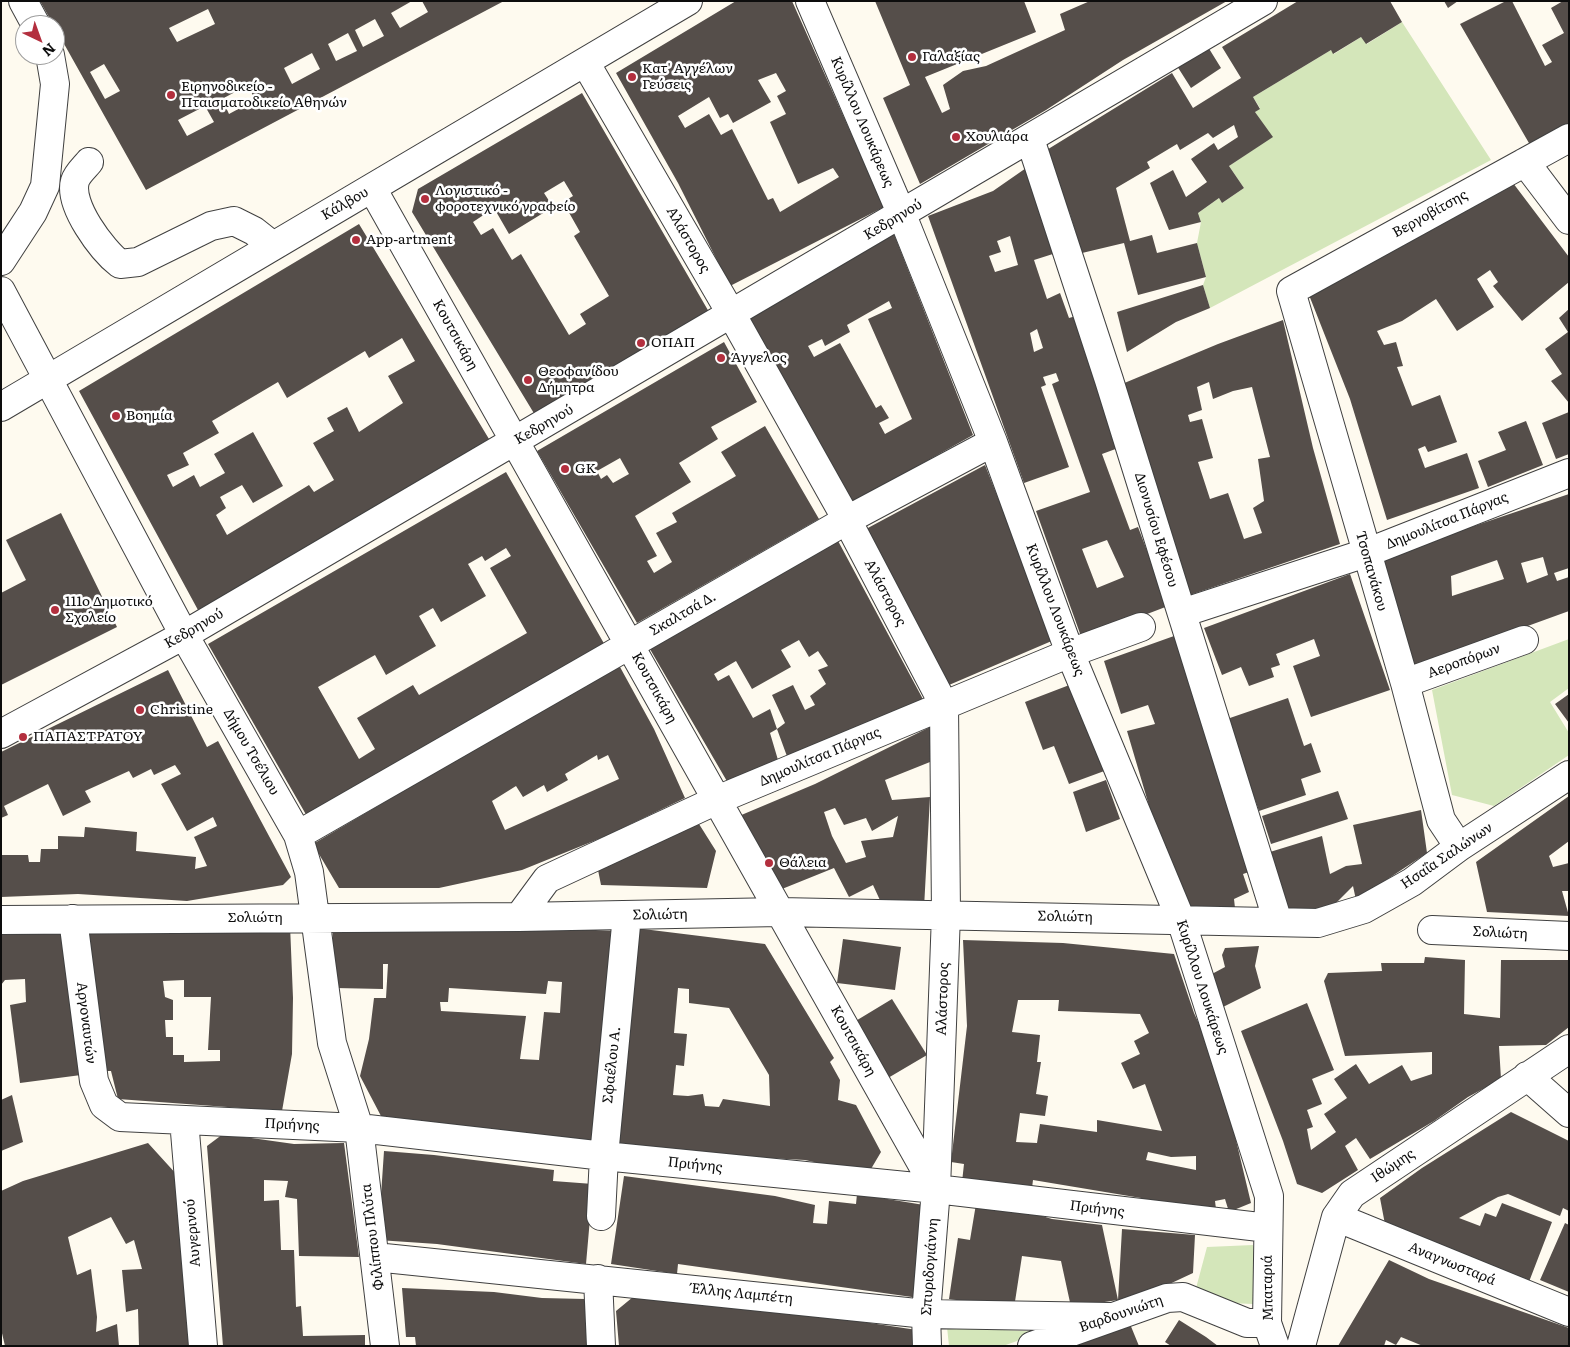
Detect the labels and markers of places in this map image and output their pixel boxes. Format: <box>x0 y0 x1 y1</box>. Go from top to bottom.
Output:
place label: Γαλαξίας <box>922 49 980 65</box>
marker: Γαλαξίας <box>906 51 918 63</box>
place label: Κατ' Αγγέλων Γεύσεις <box>642 61 733 94</box>
marker: Κατ' Αγγέλων Γεύσεις <box>626 71 638 83</box>
place label: Ειρηνοδικείο - Πταισματοδικείο Αθηνών <box>181 79 347 111</box>
marker: Ειρηνοδικείο - Πταισματοδικείο Αθηνών <box>165 89 177 101</box>
place label: Χουλιάρα <box>966 129 1029 145</box>
marker: Χουλιάρα <box>950 131 962 143</box>
place label: Λογιστικό - φοροτεχνικό γραφείο <box>435 183 576 216</box>
marker: Λογιστικό - φοροτεχνικό γραφείο <box>419 193 431 205</box>
place label: App-artment <box>366 232 453 248</box>
marker: App-artment <box>350 234 362 246</box>
place label: ΟΠΑΠ <box>651 335 695 351</box>
marker: ΟΠΑΠ <box>635 337 647 349</box>
place label: Άγγελος <box>731 350 787 366</box>
marker: Άγγελος <box>715 352 727 364</box>
place label: Θεοφανίδου Δήμητρα <box>538 364 619 397</box>
marker: Θεοφανίδου Δήμητρα <box>522 374 534 386</box>
place label: Βοημία <box>126 408 173 424</box>
marker: Βοημία <box>110 410 122 422</box>
place label: GK <box>575 461 596 477</box>
marker: GK <box>559 463 571 475</box>
place label: 111ο Δημοτικό Σχολείο <box>65 594 153 626</box>
marker: 111ο Δημοτικό Σχολείο <box>49 604 61 616</box>
place label: Christine <box>150 702 213 718</box>
marker: Christine <box>134 704 146 716</box>
place label: ΠΑΠΑΣΤΡΑΤΟΥ <box>33 729 143 745</box>
marker: ΠΑΠΑΣΤΡΑΤΟΥ <box>17 731 29 743</box>
place label: Θάλεια <box>779 855 827 871</box>
marker: Θάλεια <box>763 857 775 869</box>

